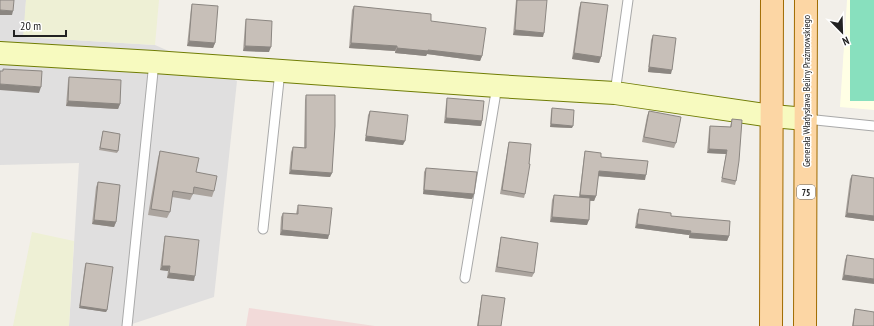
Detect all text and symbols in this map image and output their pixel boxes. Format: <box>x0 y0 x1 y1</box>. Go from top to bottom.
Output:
scale bar <box>14 12 66 38</box>
north arrow <box>822 12 862 52</box>
street label: Generała Władysława Beliny Prażmowskiego <box>800 15 813 167</box>
text: 20 m <box>20 18 41 33</box>
text: N <box>840 34 851 49</box>
road number: 75 <box>797 185 815 199</box>

